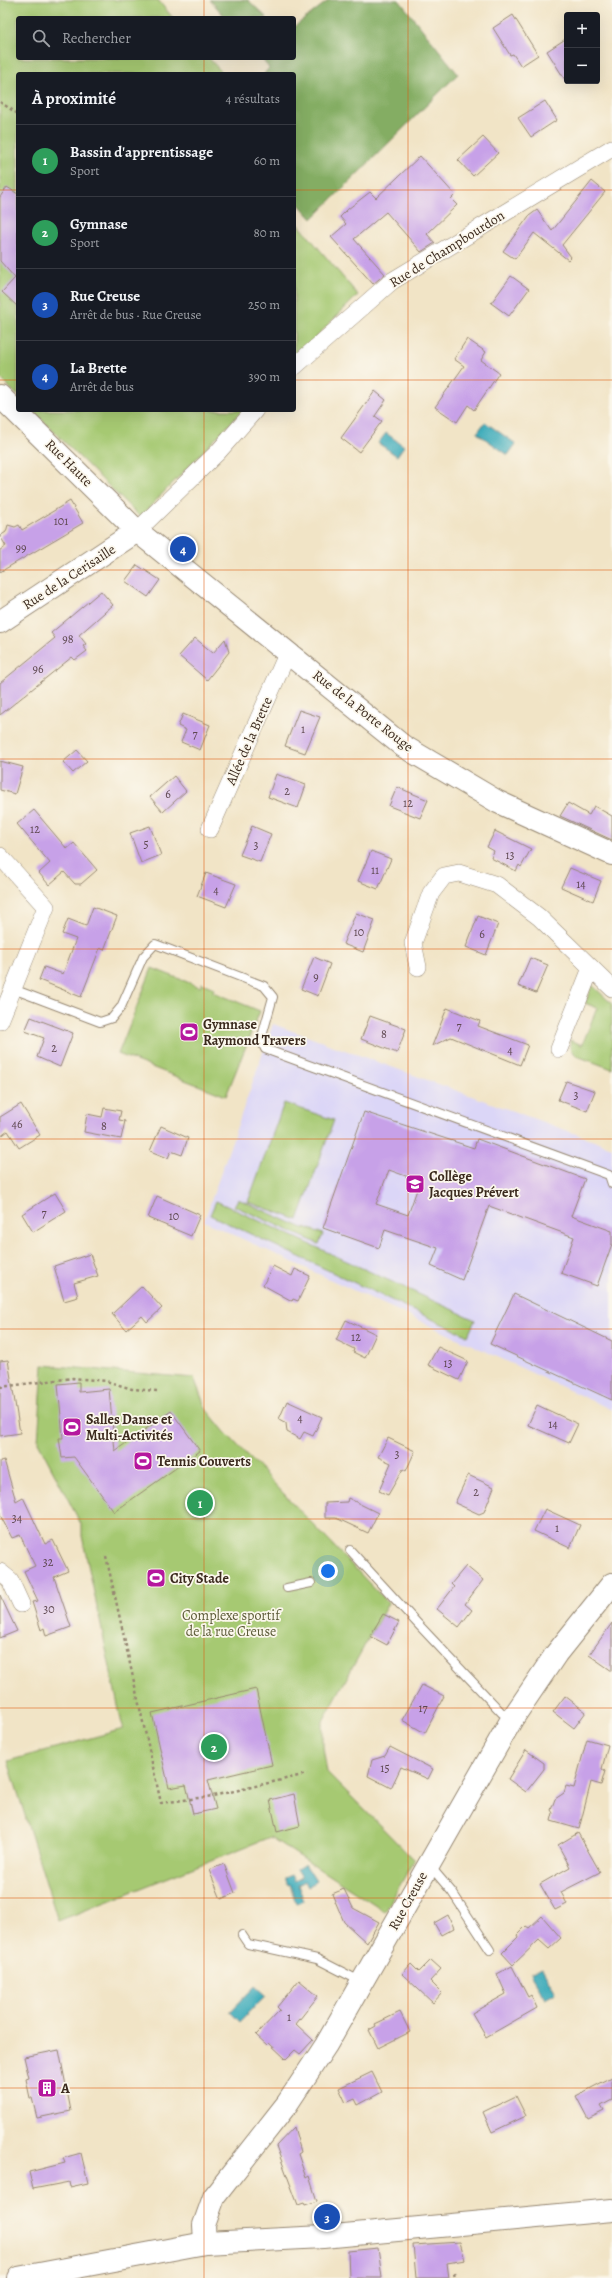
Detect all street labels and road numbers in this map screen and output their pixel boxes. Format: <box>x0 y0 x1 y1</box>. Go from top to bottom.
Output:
street label: Rue de Champbourdon <box>386 206 508 292</box>
street label: Rue Haute <box>41 435 97 491</box>
street label: Rue de la Cerisaille <box>19 540 119 614</box>
street label: Rue de la Porte Rouge <box>309 666 417 756</box>
street label: Allée de la Brette <box>221 694 277 789</box>
street label: Rue Creuse <box>384 1868 432 1934</box>

